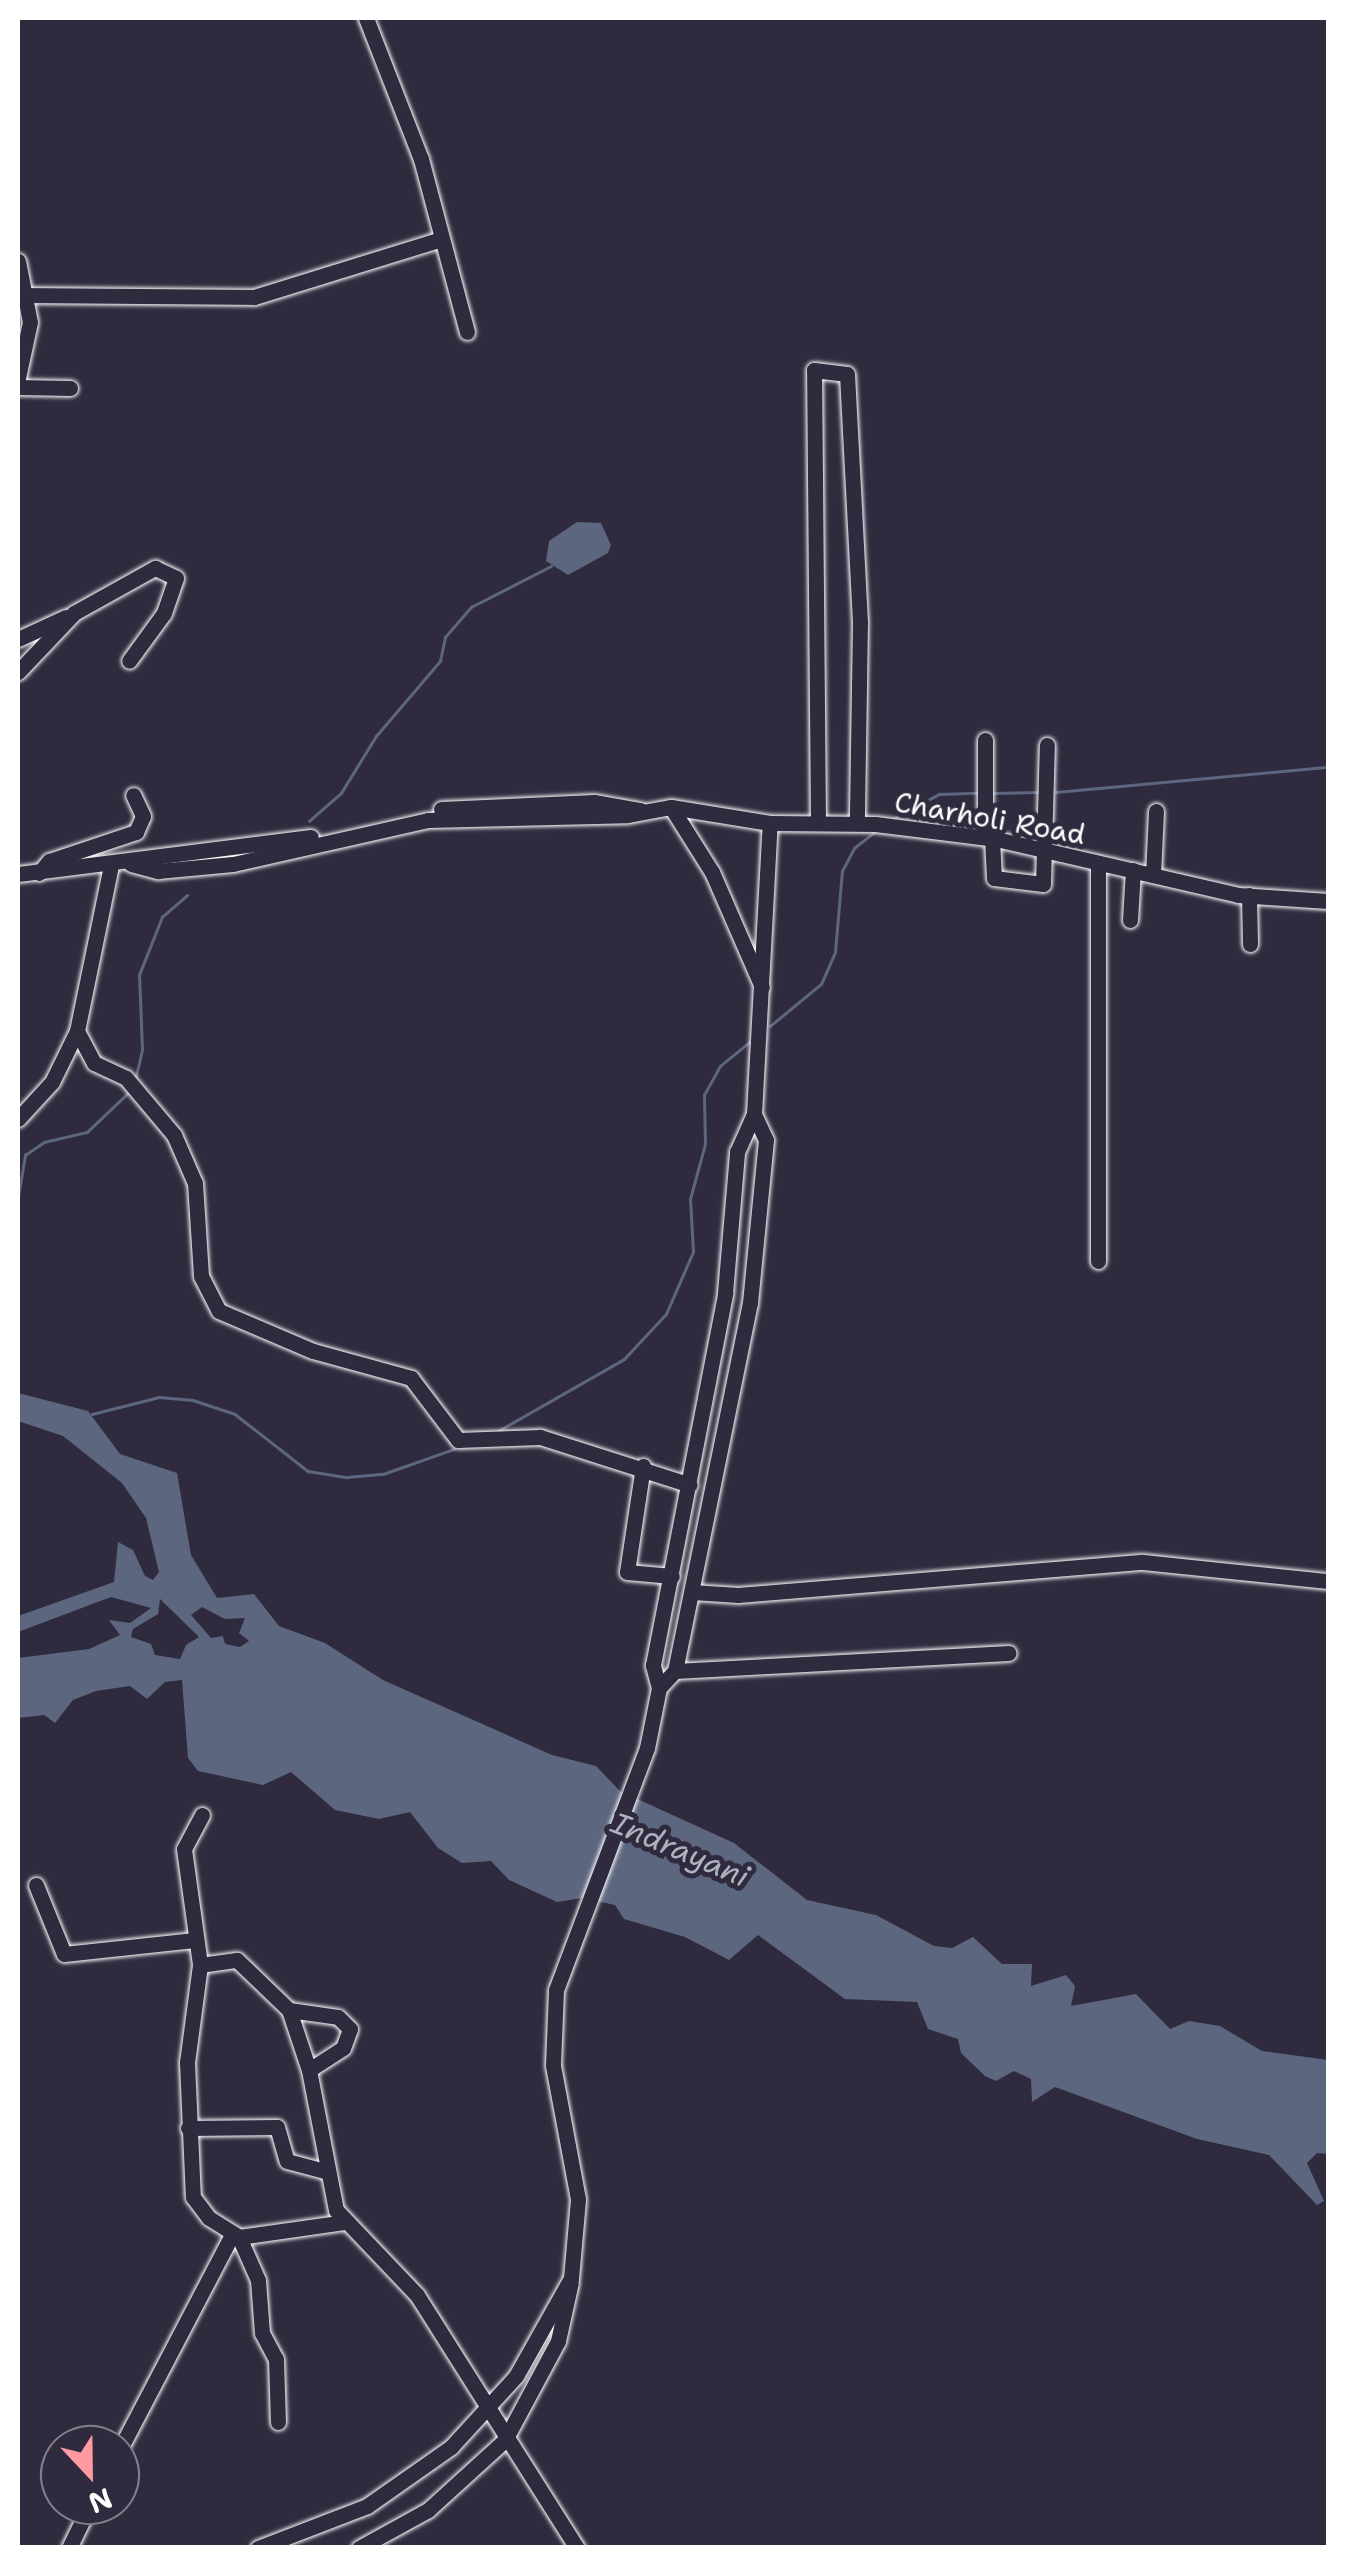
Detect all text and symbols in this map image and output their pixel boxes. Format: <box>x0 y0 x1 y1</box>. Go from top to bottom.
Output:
street label: Charholi Road <box>892 785 1088 851</box>
water label: Indrayani <box>606 1805 754 1895</box>
north arrow <box>40 2425 140 2525</box>
text: N <box>83 2479 118 2523</box>

